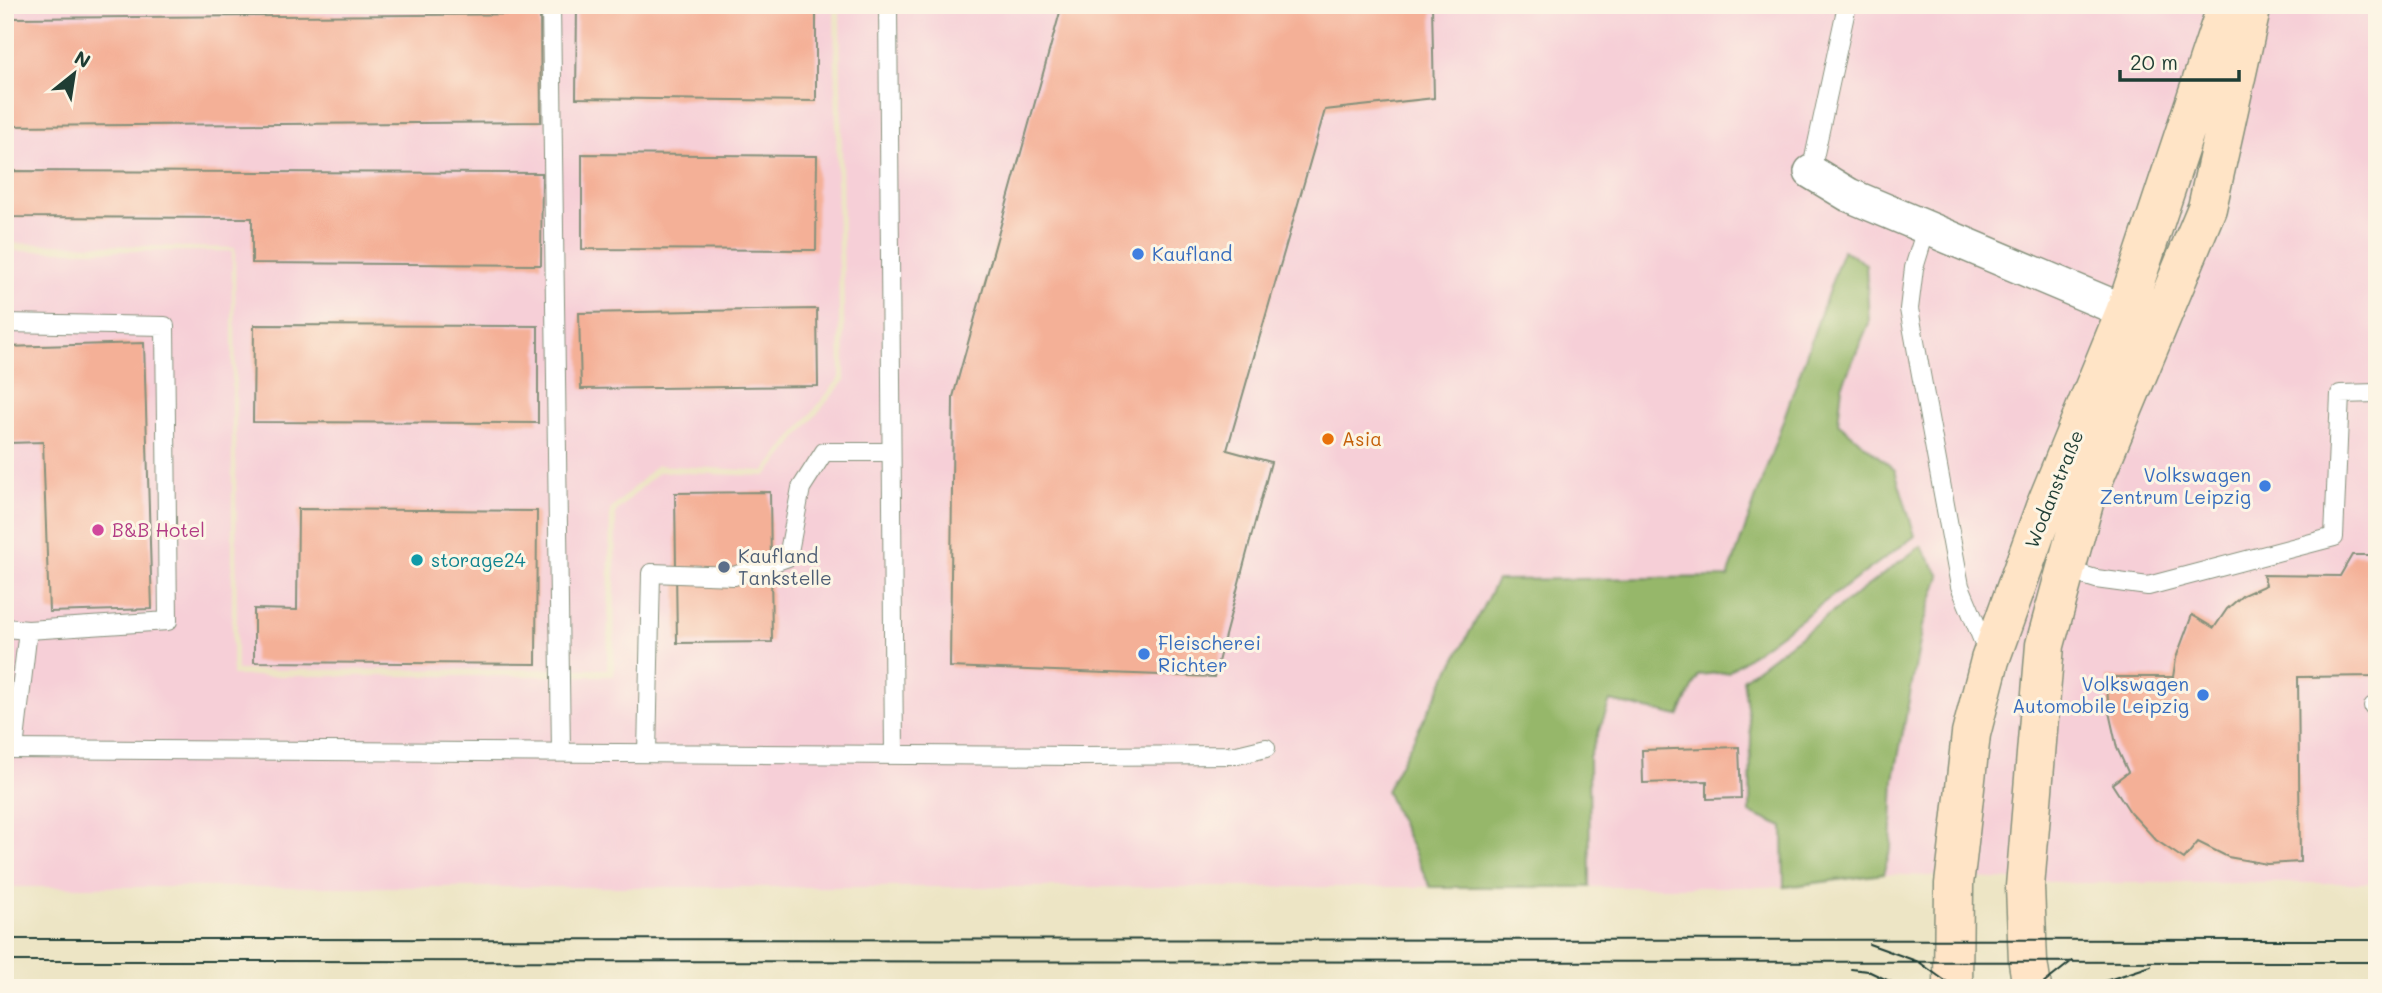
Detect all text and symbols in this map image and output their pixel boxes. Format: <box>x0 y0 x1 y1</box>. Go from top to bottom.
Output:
north arrow <box>38 38 108 108</box>
scale bar <box>2120 38 2238 82</box>
text: N <box>70 44 95 73</box>
text: 20 m <box>2130 48 2178 75</box>
place label: Kaufland <box>1152 241 1232 266</box>
marker: Kaufland <box>1130 246 1146 262</box>
place label: Asia <box>1342 426 1382 451</box>
street label: Wodanstraße <box>2019 426 2089 552</box>
marker: Asia <box>1320 431 1336 447</box>
place label: Volkswagen Zentrum Leipzig <box>2100 462 2251 509</box>
marker: Volkswagen Zentrum Leipzig <box>2257 478 2273 494</box>
place label: B&B Hotel <box>112 517 205 542</box>
marker: B&B Hotel <box>90 522 106 538</box>
place label: Kaufland Tankstelle <box>738 543 832 590</box>
place label: storage24 <box>431 547 526 572</box>
marker: storage24 <box>409 552 425 568</box>
marker: Kaufland Tankstelle <box>716 559 732 575</box>
place label: Fleischerei Richter <box>1158 630 1261 677</box>
marker: Fleischerei Richter <box>1136 646 1152 662</box>
place label: Volkswagen Automobile Leipzig <box>2012 671 2189 718</box>
marker: Volkswagen Automobile Leipzig <box>2195 687 2211 703</box>

